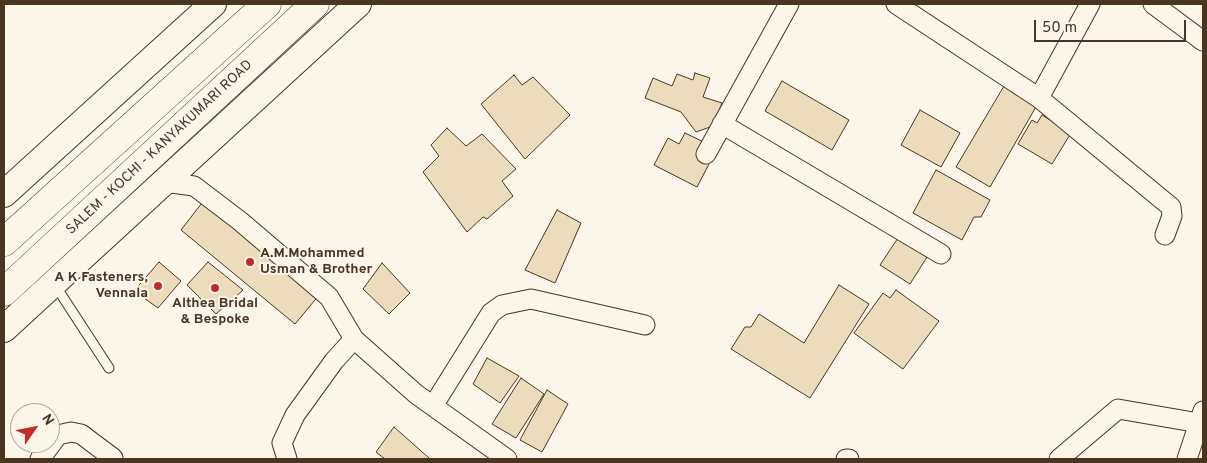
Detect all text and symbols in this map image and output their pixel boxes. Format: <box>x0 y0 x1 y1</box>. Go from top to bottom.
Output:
scale bar <box>1037 10 1190 42</box>
text: 50 m <box>1042 19 1077 38</box>
street label: SALEM - KOCHI - KANYAKUMARI ROAD <box>63 57 257 239</box>
place label: A.M.Mohammed Usman & Brother <box>260 246 372 278</box>
marker: A.M.Mohammed Usman & Brother <box>244 256 256 268</box>
place label: A K Fasteners, Vennala <box>54 270 148 302</box>
marker: A K Fasteners, Vennala <box>152 280 164 292</box>
marker: Althea Bridal & Bespoke <box>209 282 221 294</box>
place label: Althea Bridal & Bespoke <box>172 296 258 328</box>
north arrow <box>10 403 60 453</box>
text: N <box>37 411 57 429</box>

